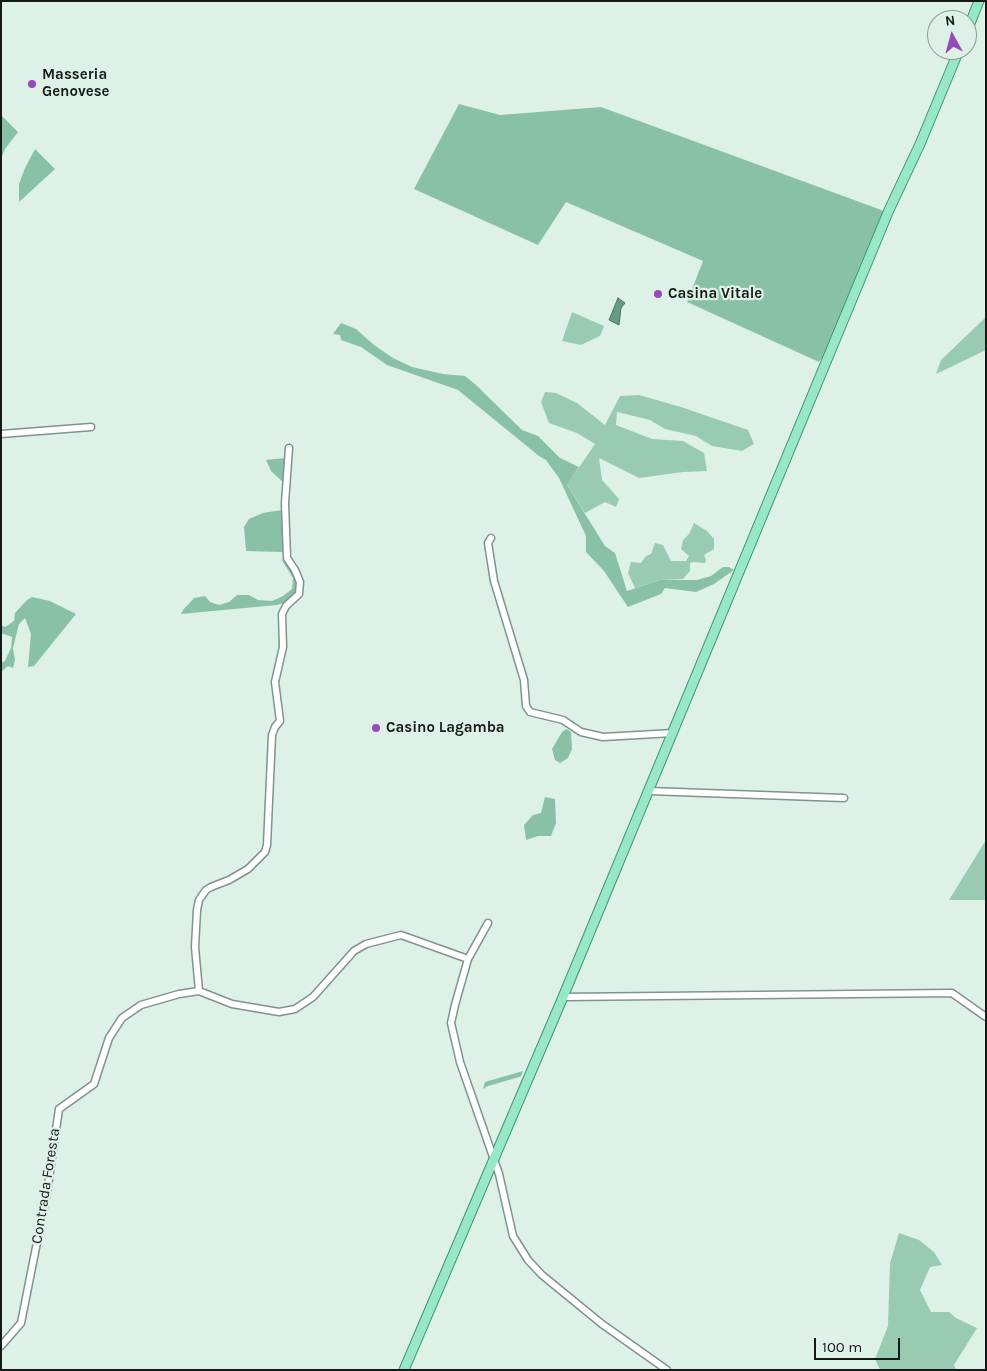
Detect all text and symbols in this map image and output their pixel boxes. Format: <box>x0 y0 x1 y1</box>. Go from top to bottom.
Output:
north arrow <box>927 10 977 60</box>
text: N <box>944 12 956 30</box>
place label: Masseria Genovese <box>42 66 110 101</box>
marker: Masseria Genovese <box>26 78 38 90</box>
place label: Casina Vitale <box>668 285 762 303</box>
marker: Casina Vitale <box>652 288 664 300</box>
place label: Casino Lagamba <box>386 719 505 737</box>
marker: Casino Lagamba <box>370 722 382 734</box>
street label: Contrada Foresta <box>28 1127 64 1245</box>
scale bar <box>817 1328 903 1360</box>
text: 100 m <box>822 1338 862 1356</box>

